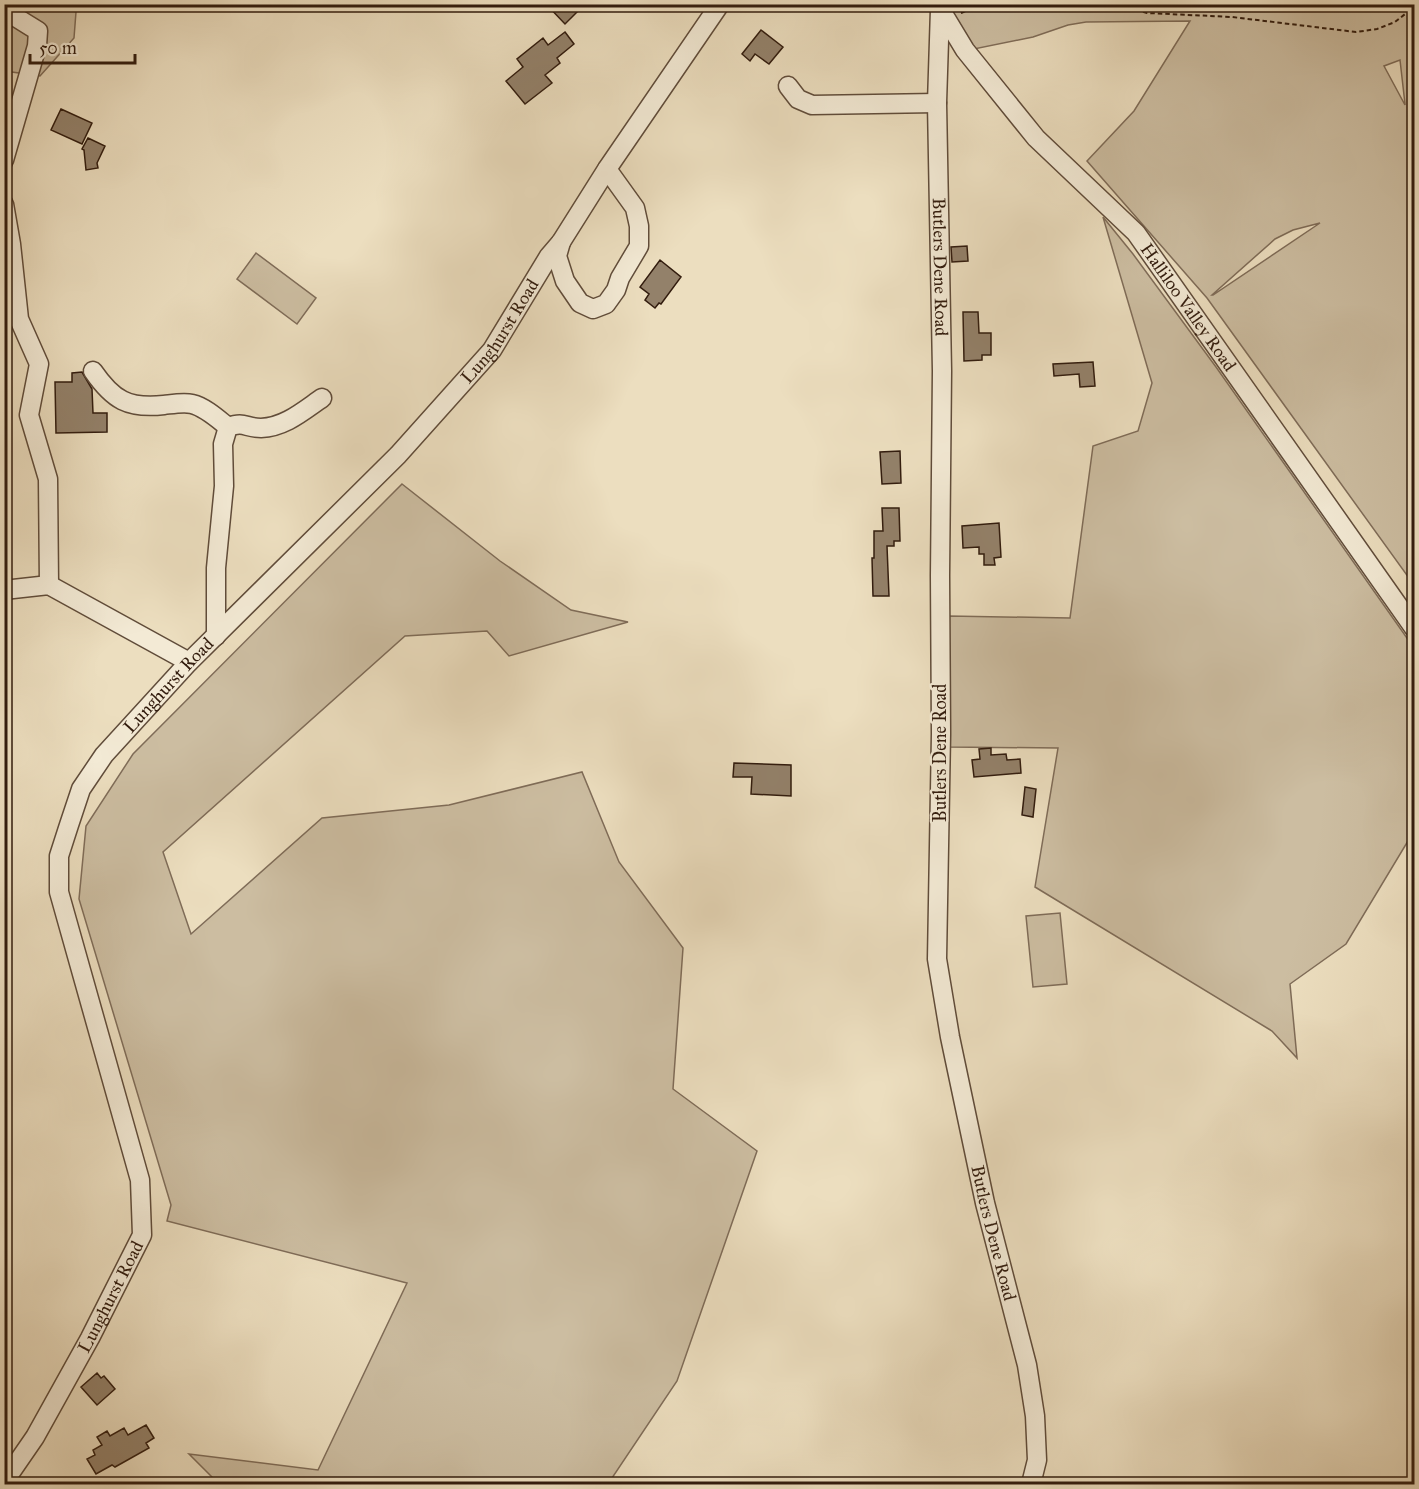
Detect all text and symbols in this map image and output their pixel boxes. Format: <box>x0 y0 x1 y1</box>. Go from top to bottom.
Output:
scale bar <box>30 27 135 65</box>
text: 50 m <box>39 37 77 59</box>
street label: Butlers Dene Road <box>928 197 952 336</box>
street label: Halliloo Valley Road <box>1136 239 1241 376</box>
street label: Lunghurst Road <box>456 275 543 388</box>
street label: Lunghurst Road <box>119 633 218 738</box>
street label: Butlers Dene Road <box>929 684 951 822</box>
street label: Butlers Dene Road <box>966 1163 1021 1303</box>
street label: Lunghurst Road <box>73 1237 148 1357</box>

